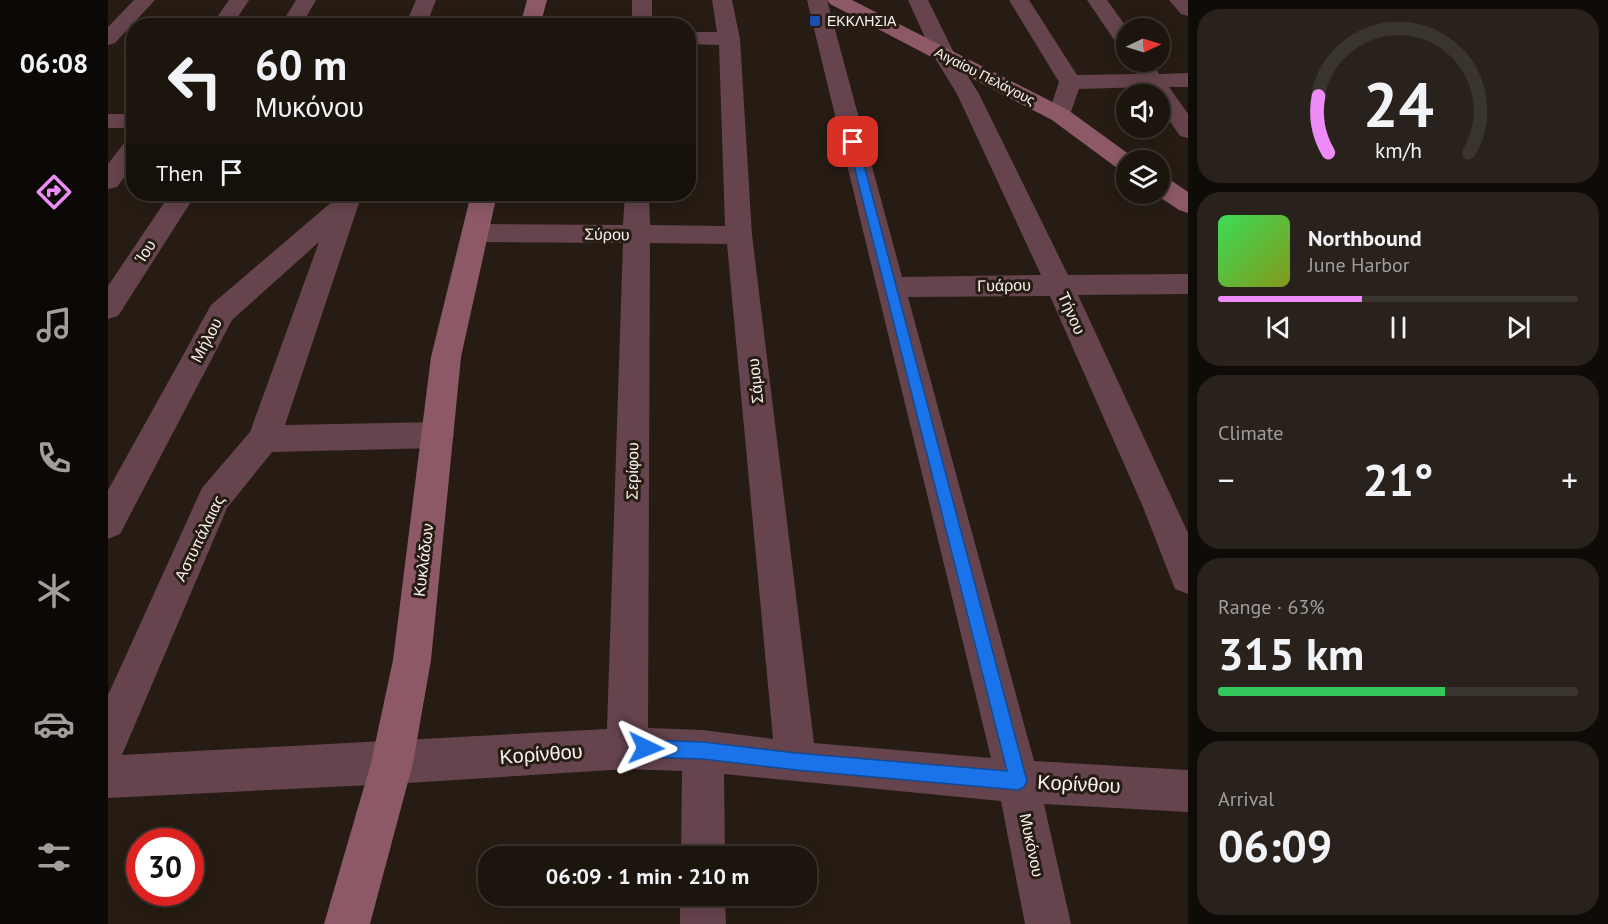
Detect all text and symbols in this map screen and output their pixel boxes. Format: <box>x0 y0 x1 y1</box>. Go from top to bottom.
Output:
place label: ΕΚΚΛΗΣΙΑ <box>827 12 897 30</box>
marker: ΕΚΚΛΗΣΙΑ <box>808 14 822 28</box>
north arrow <box>1116 18 1170 72</box>
map controls <box>1116 18 1170 204</box>
text: 60 m <box>255 37 347 92</box>
icon: left <box>156 42 234 120</box>
street label: Αιγαίου Πελάγους <box>932 43 1038 109</box>
text: 06:08 <box>20 46 88 80</box>
text: 24 <box>1363 63 1433 144</box>
button: sound <box>1116 84 1170 138</box>
text: Μυκόνου <box>255 90 364 124</box>
pin <box>827 116 878 167</box>
icon: arrive <box>836 125 869 158</box>
text: km/h <box>1374 136 1421 164</box>
button: layers <box>1116 150 1170 204</box>
icon: arrive <box>215 156 248 189</box>
text: Then <box>156 159 203 187</box>
icon: directions <box>33 171 75 213</box>
street label: Σύρου <box>584 224 630 244</box>
text: Northbound <box>1308 224 1422 252</box>
street label: Ίου <box>130 236 160 267</box>
text: June Harbor <box>1308 252 1410 278</box>
street label: Γυάρου <box>977 275 1031 295</box>
street label: Τήνου <box>1054 289 1090 337</box>
icon: music <box>33 304 75 346</box>
icon: previous <box>1262 311 1295 344</box>
icon: pause <box>1382 311 1415 344</box>
icon: next <box>1502 311 1535 344</box>
street label: Μήλου <box>186 314 226 366</box>
street label: Σάμου <box>743 357 767 405</box>
text: Climate <box>1218 420 1284 446</box>
icon: phone <box>33 437 75 479</box>
street label: Σερίφου <box>621 442 643 500</box>
text: 21° <box>1363 450 1433 508</box>
text: − <box>1218 458 1235 501</box>
text: + <box>1561 458 1578 501</box>
street label: Αστυπάλαιας <box>170 492 229 584</box>
street label: Κυκλάδων <box>409 522 437 598</box>
icon: climate <box>33 570 75 612</box>
text: Range · 63% <box>1218 594 1325 620</box>
text: 315 km <box>1218 624 1364 682</box>
icon: car <box>33 703 75 745</box>
position arrow <box>614 716 678 780</box>
street label: Κορίνθου <box>499 738 583 770</box>
street label: Κορίνθου <box>1037 769 1121 799</box>
text: Arrival <box>1218 786 1274 812</box>
street label: Μυκόνου <box>1016 811 1048 879</box>
text: 06:09 <box>1218 816 1332 874</box>
speed limit sign: 30 <box>126 828 204 906</box>
icon: filters <box>33 836 75 878</box>
text: 06:09 · 1 min · 210 m <box>546 862 749 890</box>

